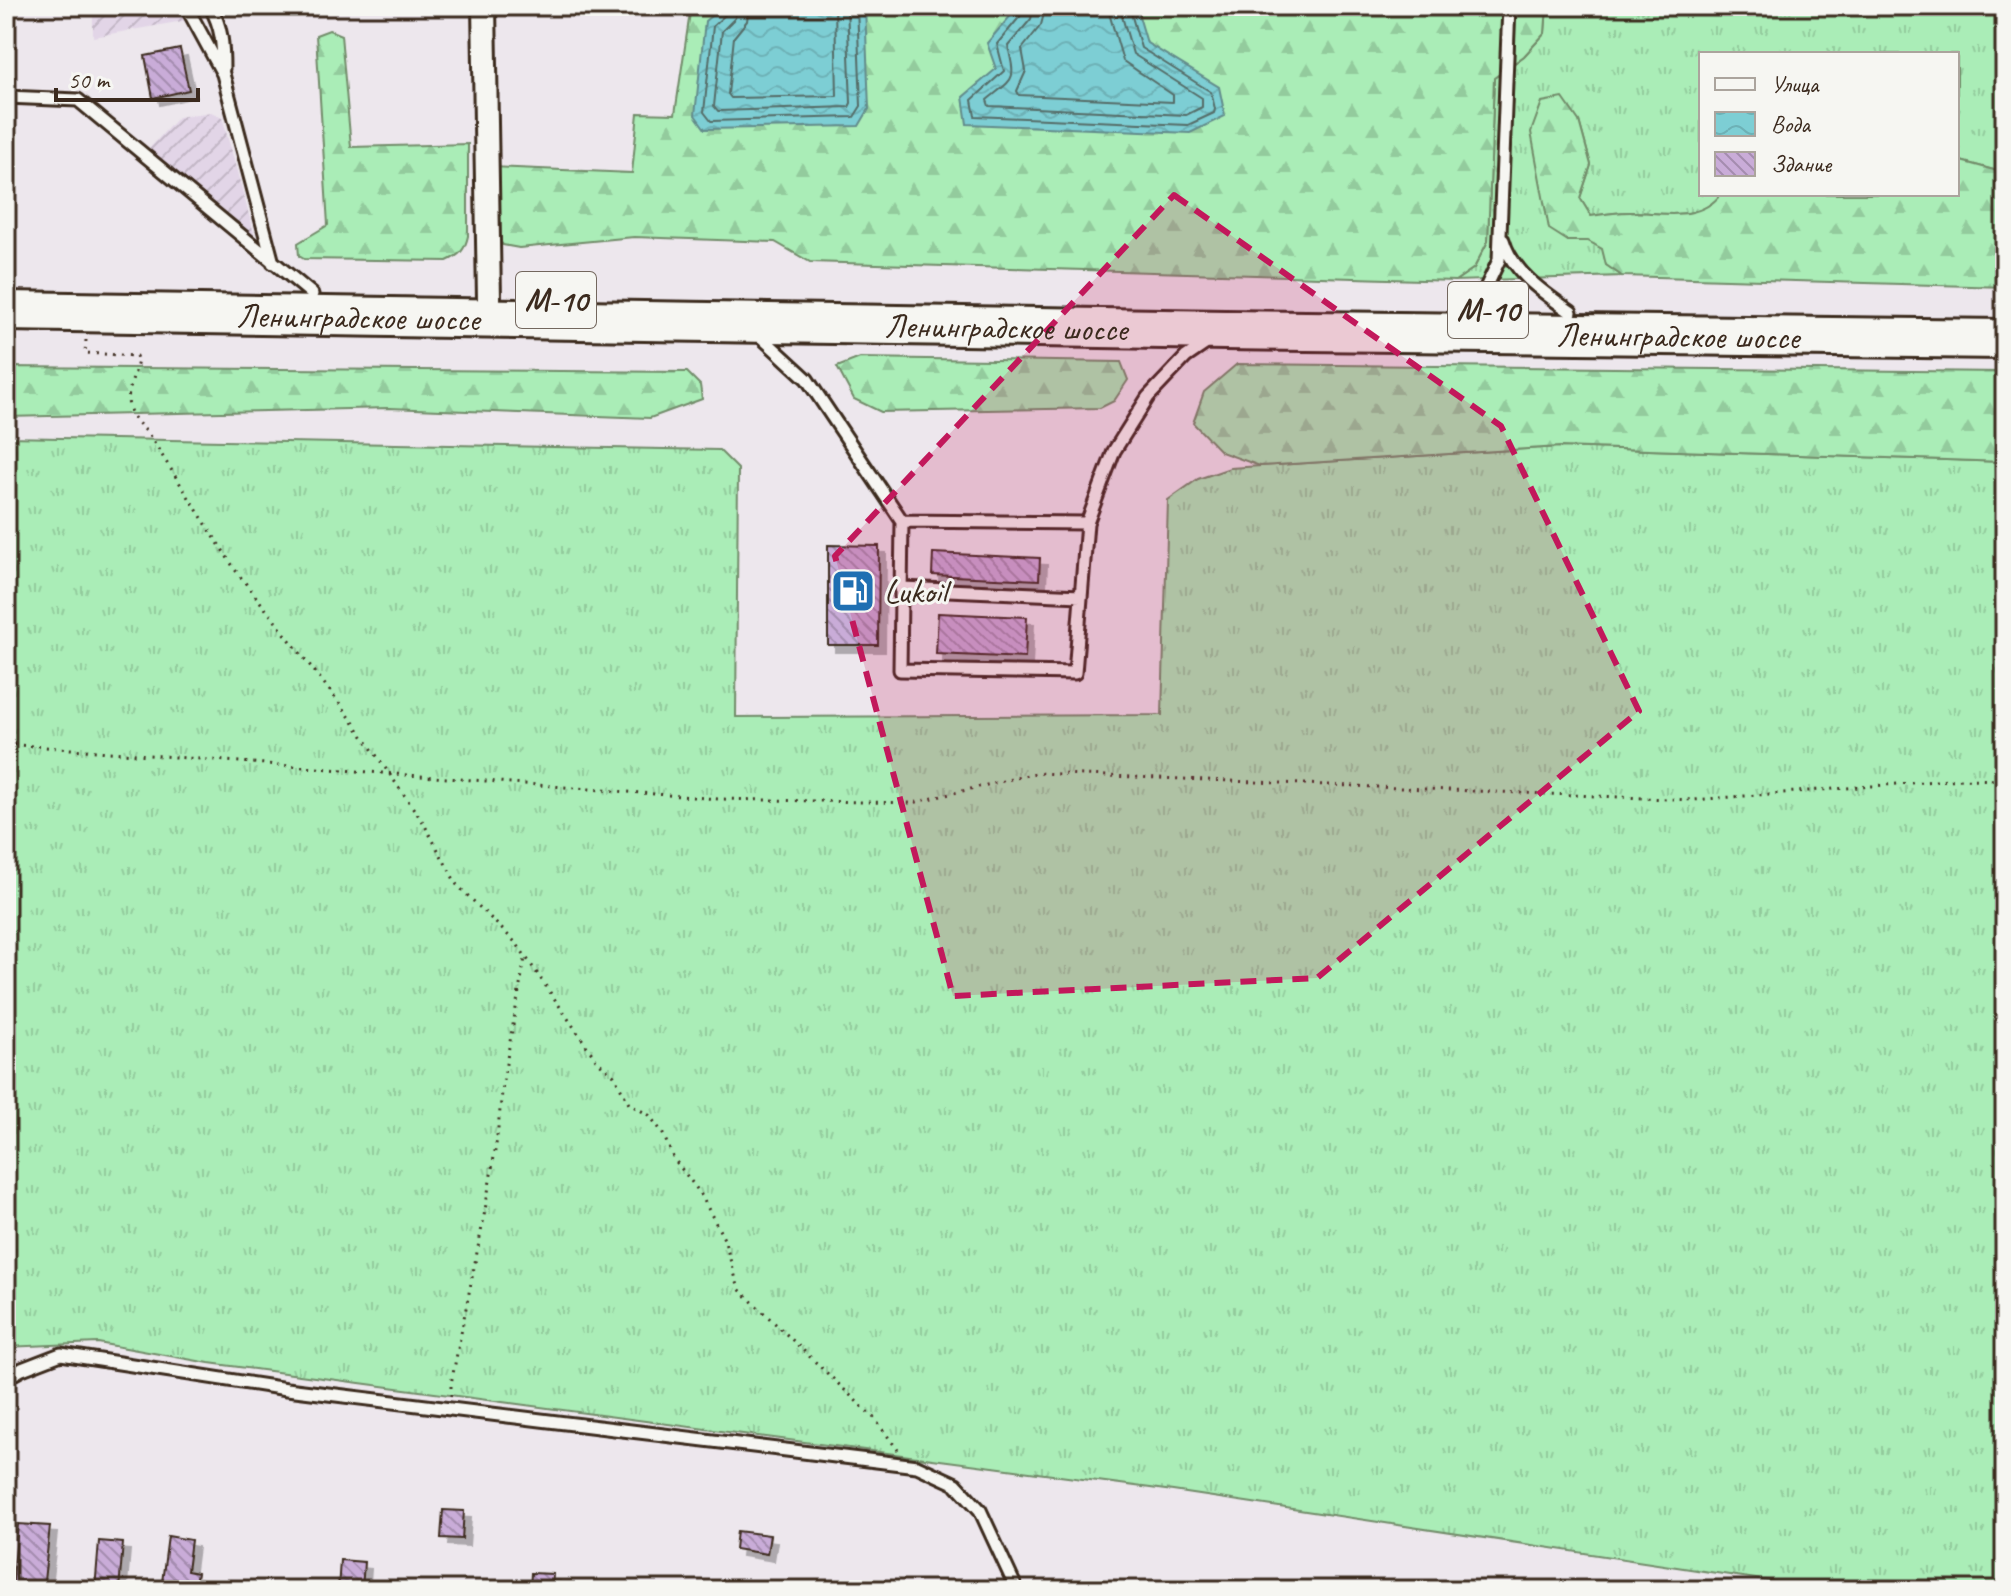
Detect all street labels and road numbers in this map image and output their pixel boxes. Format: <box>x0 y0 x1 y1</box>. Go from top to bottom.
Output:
road number: М-10 <box>516 272 596 328</box>
road number: М-10 <box>1448 282 1528 338</box>
street label: Ленинградское шоссе <box>236 293 483 340</box>
street label: Ленинградское шоссе <box>884 303 1131 350</box>
street label: Ленинградское шоссе <box>1556 312 1802 358</box>

